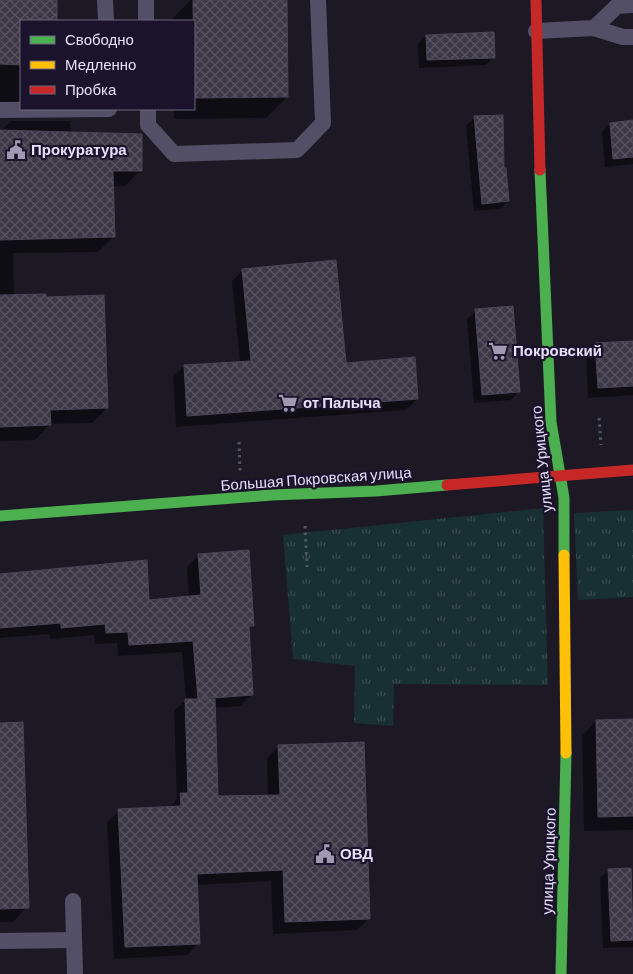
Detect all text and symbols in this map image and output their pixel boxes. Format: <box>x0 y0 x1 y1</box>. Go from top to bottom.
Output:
legend <box>20 20 195 110</box>
text: Свободно <box>65 30 134 48</box>
text: Медленно <box>65 55 136 73</box>
text: Пробка <box>65 80 117 98</box>
public building icon: Прокуратура <box>5 139 27 161</box>
place label: Прокуратура <box>31 140 127 158</box>
supermarket icon: Покровский <box>487 340 509 362</box>
place label: Покровский <box>513 341 602 359</box>
supermarket icon: от Палыча <box>277 392 299 414</box>
place label: от Палыча <box>303 393 381 411</box>
street label: улица Урицкого <box>526 405 556 513</box>
street label: Большая Покровская улица <box>220 462 413 494</box>
street label: улица Урицкого <box>537 807 559 915</box>
public building icon: ОВД <box>314 843 336 865</box>
place label: ОВД <box>340 844 373 862</box>

